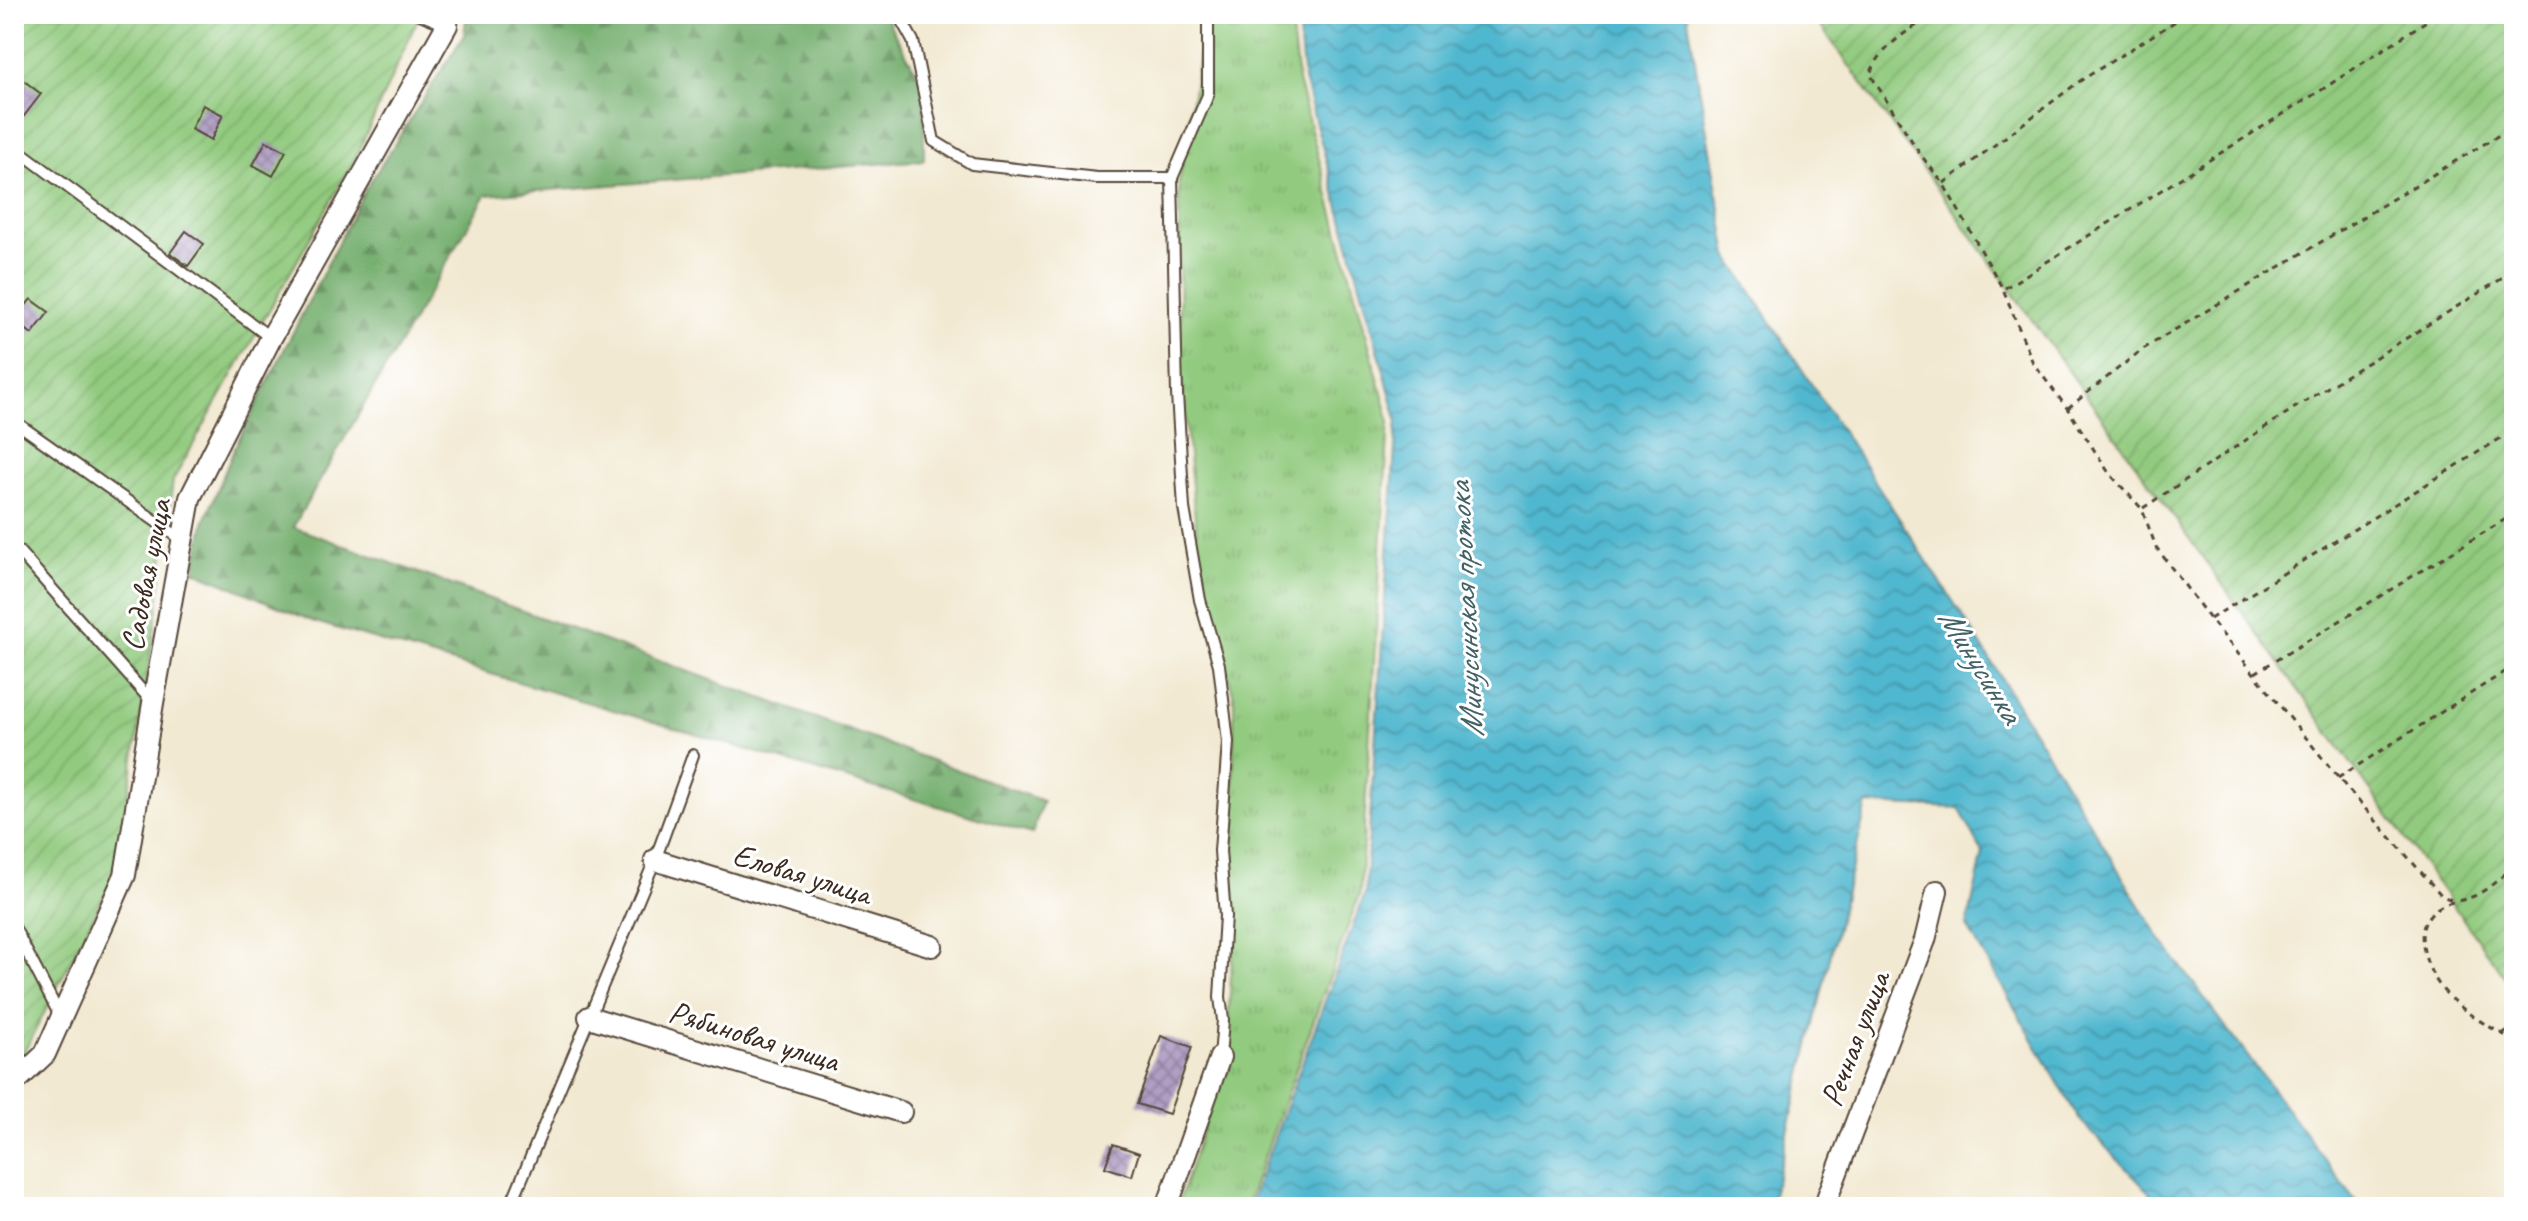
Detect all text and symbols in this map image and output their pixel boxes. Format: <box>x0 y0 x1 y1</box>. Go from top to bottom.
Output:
water label: Минусинская протока <box>1437 478 1493 738</box>
street label: Садовая улица <box>111 494 181 654</box>
water label: Минусинка <box>1929 599 2035 733</box>
street label: Еловая улица <box>728 834 879 915</box>
street label: Речная улица <box>1811 963 1900 1112</box>
street label: Рябиновая улица <box>664 991 846 1082</box>

